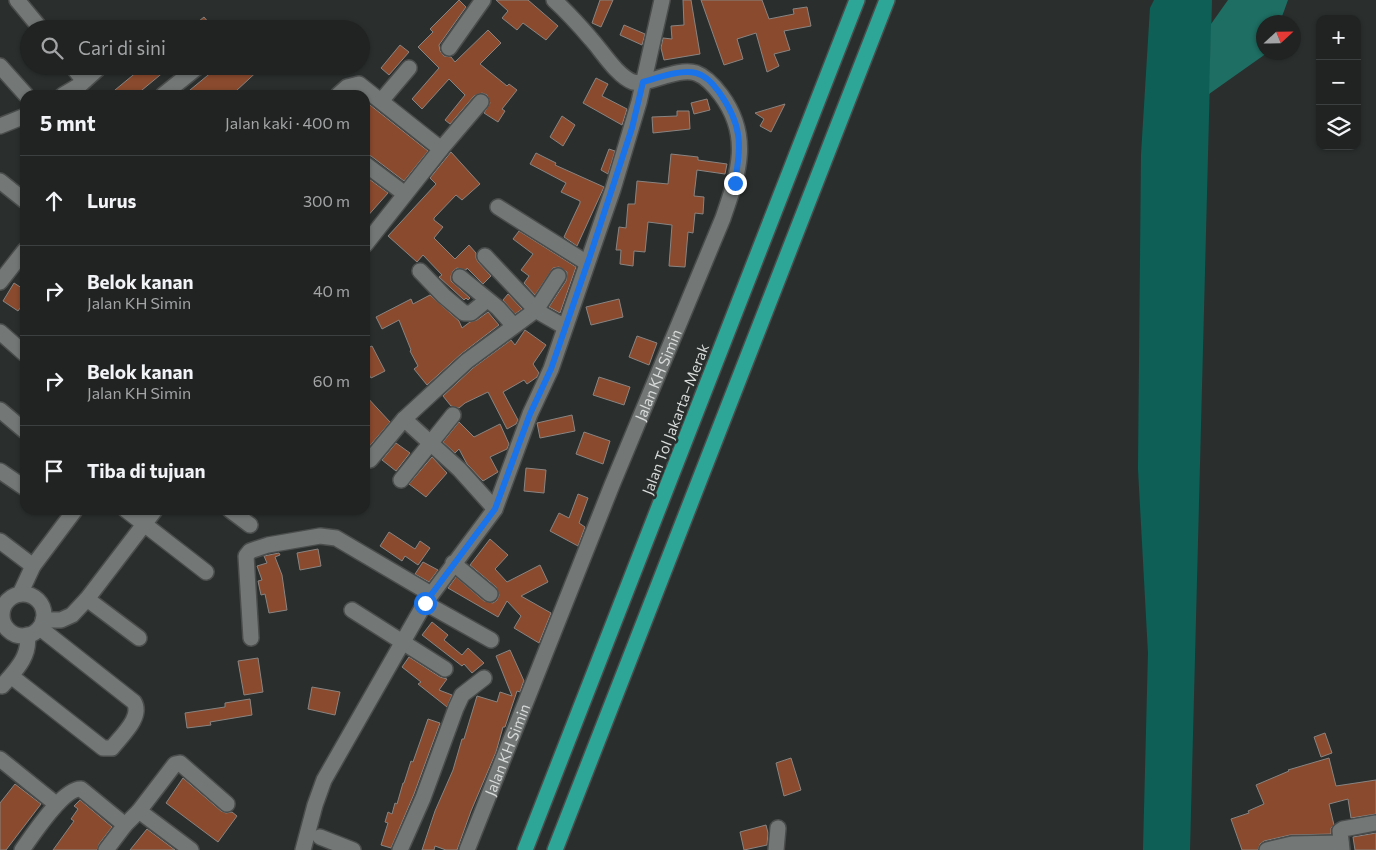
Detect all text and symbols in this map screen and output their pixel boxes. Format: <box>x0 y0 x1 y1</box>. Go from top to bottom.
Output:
north arrow <box>1256 15 1301 60</box>
map controls <box>1316 15 1361 150</box>
button: + <box>1316 15 1361 60</box>
search box <box>20 20 370 75</box>
icon: search <box>38 34 66 62</box>
text: Cari di sini <box>78 36 166 59</box>
button: − <box>1316 60 1361 105</box>
button: layers <box>1316 105 1361 150</box>
text: 5 mnt <box>40 110 96 135</box>
text: Jalan kaki · 400 m <box>225 113 350 132</box>
route end <box>724 172 747 195</box>
icon: ahead <box>40 187 68 215</box>
text: Lurus <box>87 189 136 212</box>
text: 300 m <box>303 191 350 210</box>
text: Belok kanan <box>87 270 194 293</box>
icon: right <box>40 277 68 305</box>
text: 40 m <box>313 281 350 300</box>
text: Jalan KH Simin <box>87 293 191 312</box>
street label: Jalan KH Simin <box>631 326 685 424</box>
street label: Jalan Tol Jakarta–Merak <box>638 341 712 497</box>
text: Belok kanan <box>87 360 194 383</box>
icon: right <box>40 367 68 395</box>
text: 60 m <box>313 371 350 390</box>
text: Jalan KH Simin <box>87 383 191 402</box>
icon: arrive <box>40 457 68 485</box>
text: Tiba di tujuan <box>87 459 205 482</box>
route start <box>414 592 437 615</box>
street label: Jalan KH Simin <box>480 701 533 798</box>

